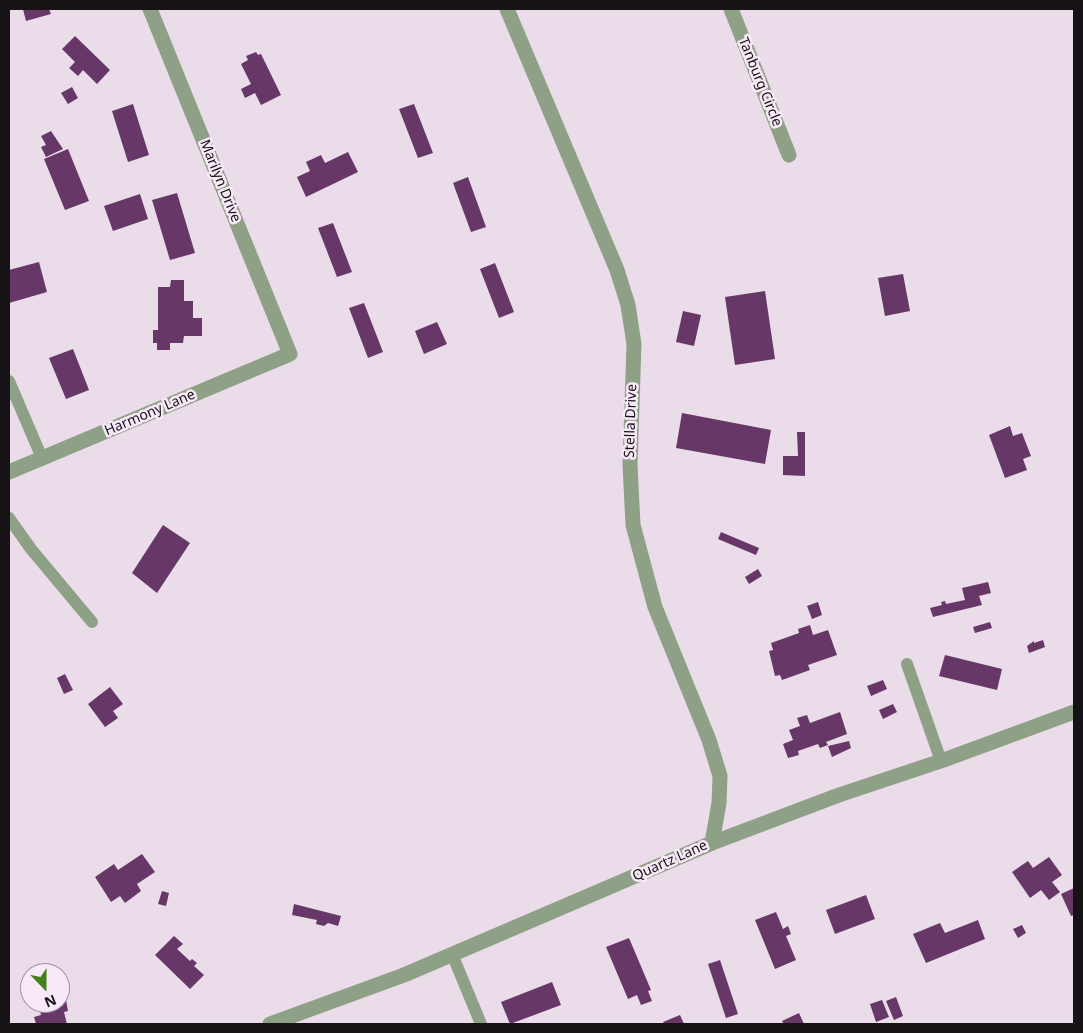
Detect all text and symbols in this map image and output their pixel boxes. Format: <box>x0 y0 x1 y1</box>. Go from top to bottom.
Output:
street label: Tanburg Circle <box>735 35 785 129</box>
street label: Marilyn Drive <box>196 137 244 225</box>
street label: Stella Drive <box>621 384 641 458</box>
street label: Harmony Lane <box>102 386 198 440</box>
street label: Quartz Lane <box>630 837 710 885</box>
north arrow <box>20 963 70 1013</box>
text: N <box>42 990 59 1012</box>

